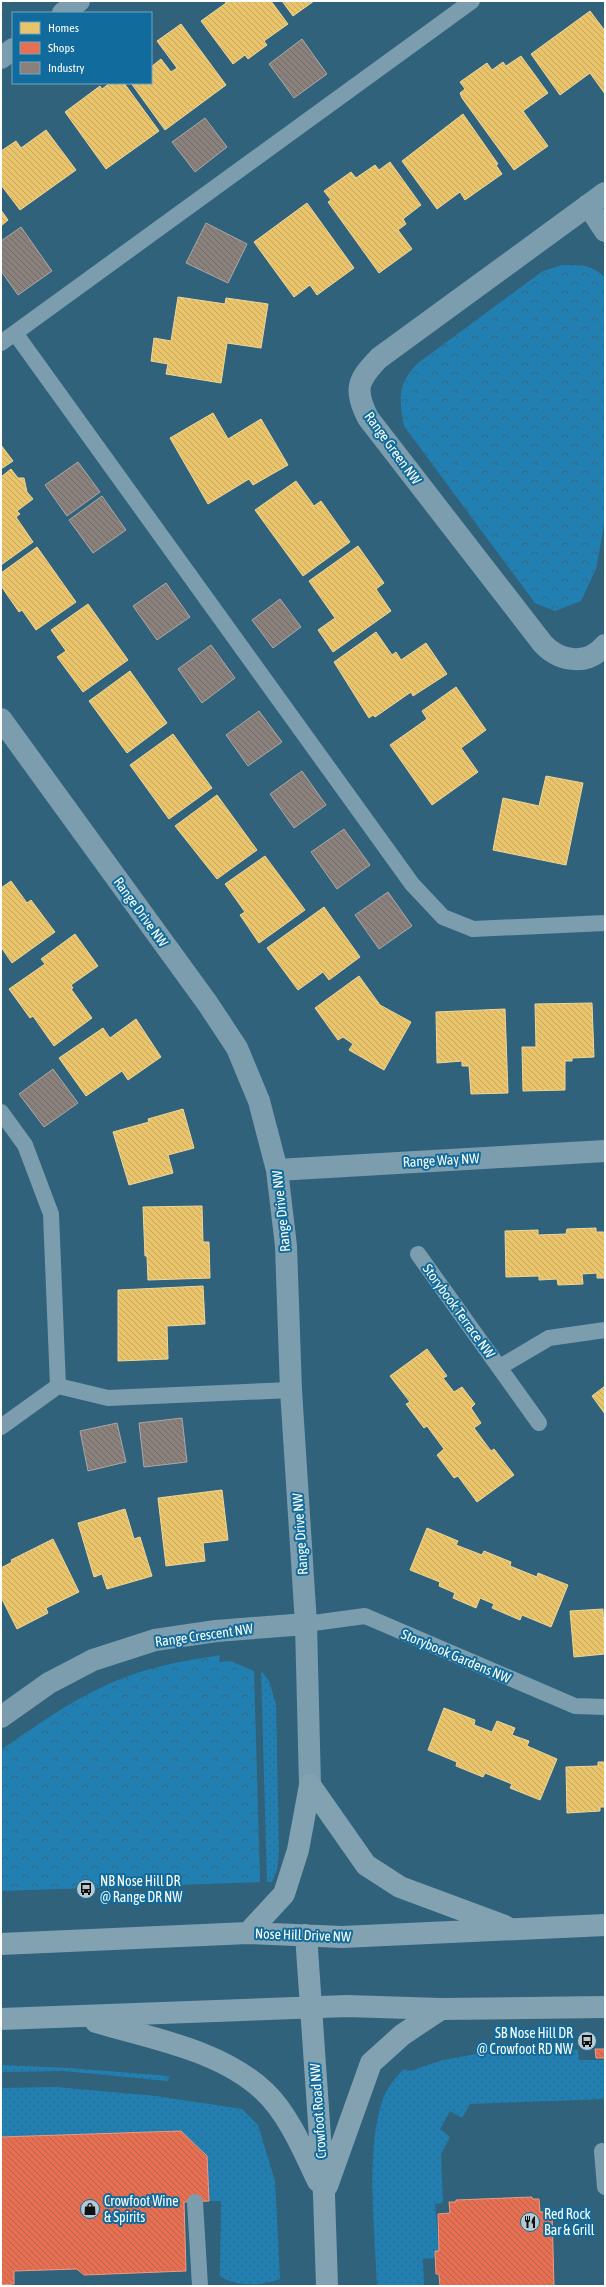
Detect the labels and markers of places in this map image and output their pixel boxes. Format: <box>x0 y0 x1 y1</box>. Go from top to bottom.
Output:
place label: NB Nose Hill DR @ Range DR NW <box>100 1873 183 1905</box>
bus stop icon: NB Nose Hill DR @ Range DR NW <box>75 1878 97 1900</box>
place label: SB Nose Hill DR @ Crowfoot RD NW <box>477 2025 574 2057</box>
bus stop icon: SB Nose Hill DR @ Crowfoot RD NW <box>576 2030 598 2052</box>
place label: Crowfoot Wine & Spirits <box>104 2193 179 2225</box>
shop icon: Crowfoot Wine & Spirits <box>79 2198 101 2220</box>
place label: Red Rock Bar & Grill <box>544 2206 595 2238</box>
restaurant icon: Red Rock Bar & Grill <box>519 2211 541 2233</box>

